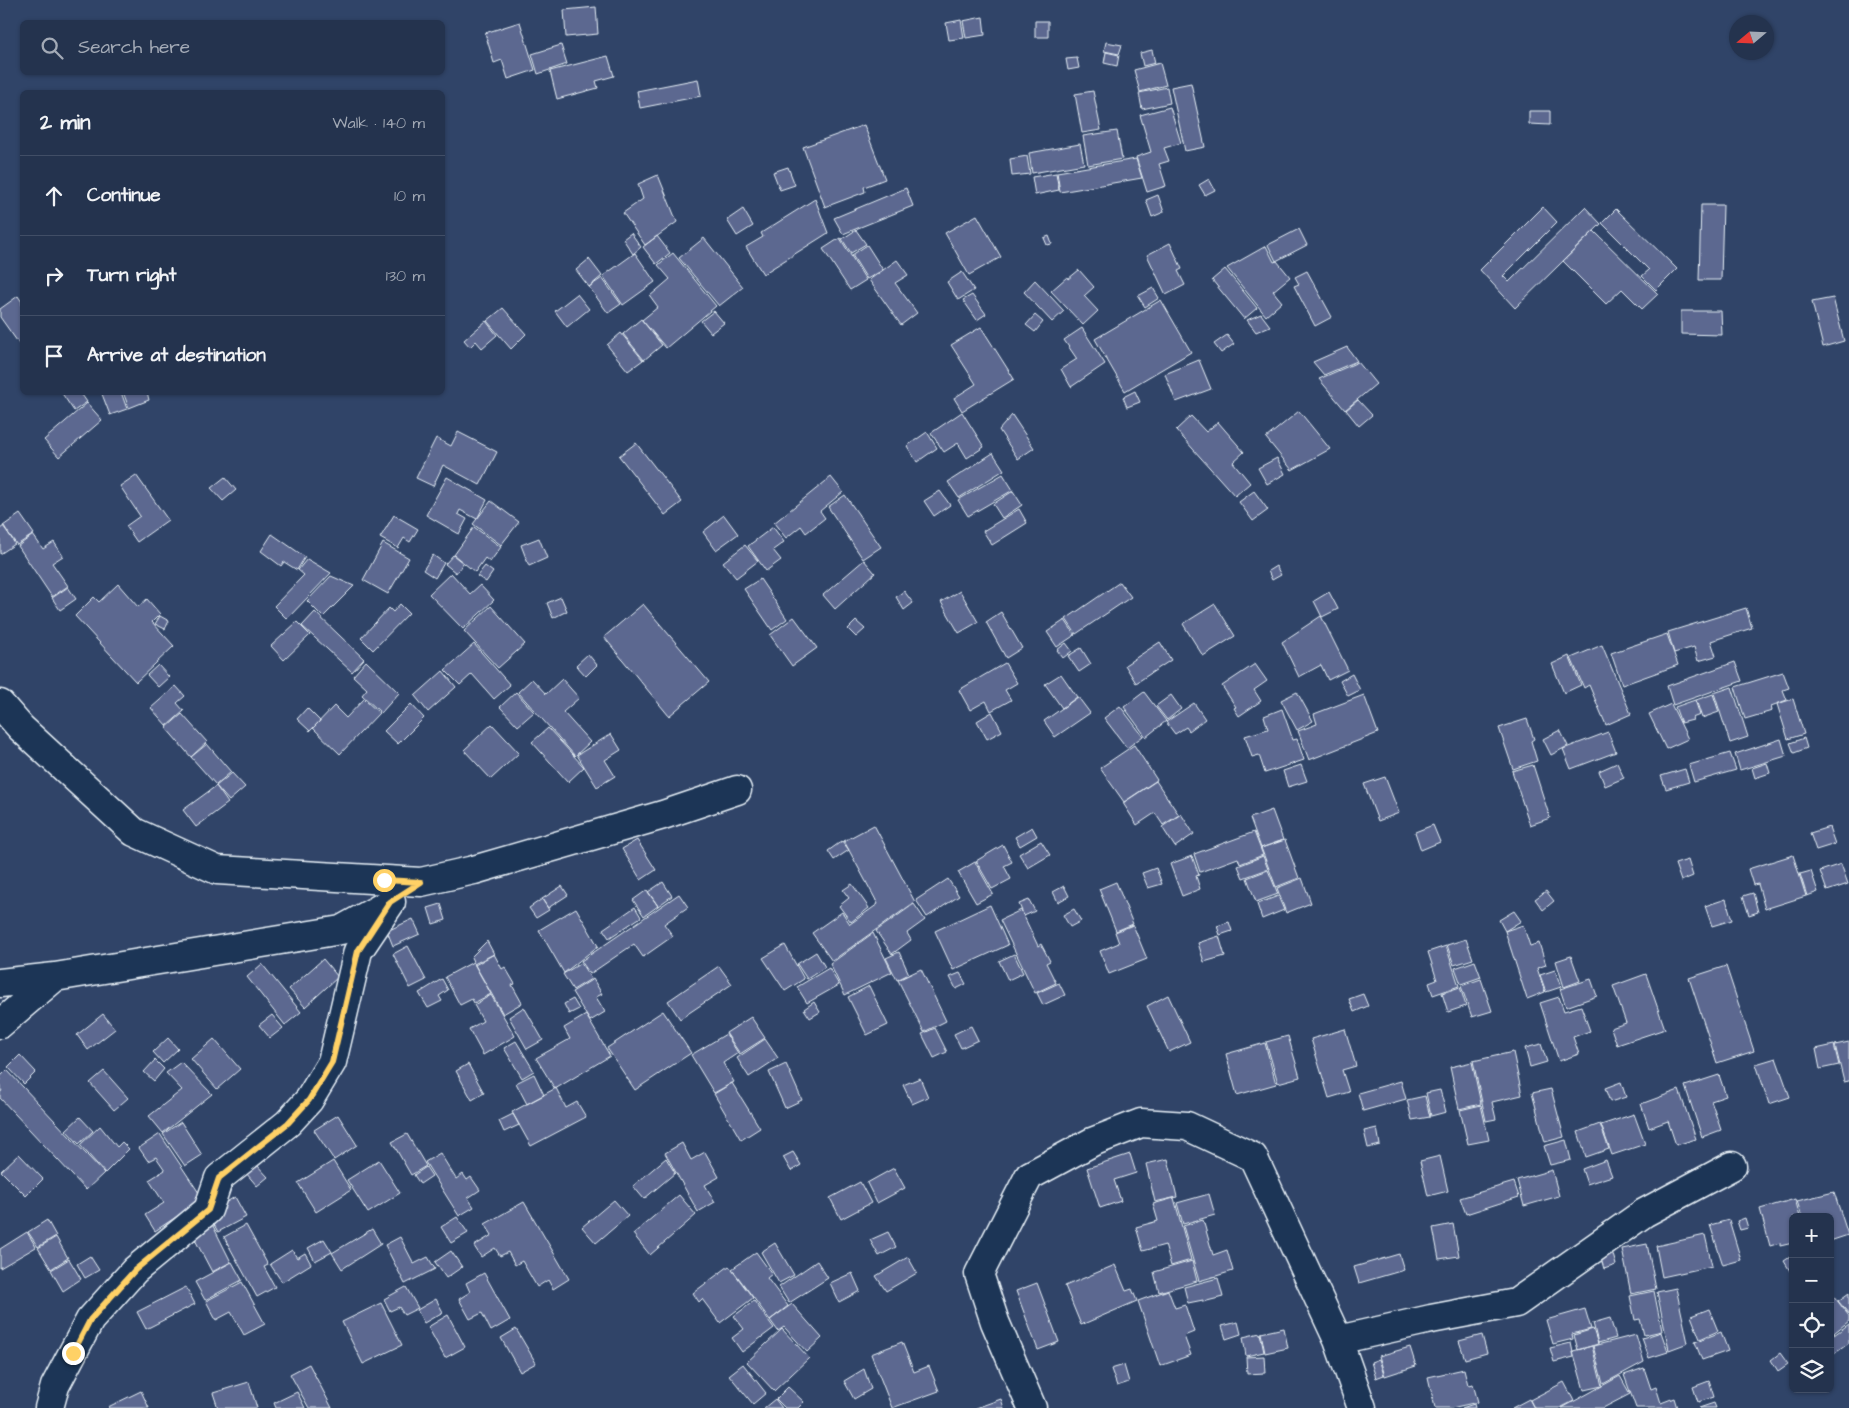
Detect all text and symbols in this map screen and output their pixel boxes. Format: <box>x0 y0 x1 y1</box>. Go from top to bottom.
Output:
north arrow <box>1729 15 1774 60</box>
search box <box>20 20 445 75</box>
icon: search <box>38 34 66 62</box>
text: Search here <box>78 34 190 61</box>
text: 2 min <box>40 108 90 137</box>
text: Walk · 140 m <box>333 112 425 134</box>
icon: ahead <box>40 182 68 210</box>
text: Continue <box>87 182 161 209</box>
text: 10 m <box>394 185 425 207</box>
icon: right <box>40 262 68 290</box>
text: Turn right <box>87 262 176 289</box>
text: 130 m <box>386 265 425 287</box>
icon: arrive <box>40 342 68 370</box>
text: Arrive at destination <box>87 342 266 369</box>
route start <box>373 869 396 892</box>
map controls <box>1789 1213 1834 1393</box>
button: + <box>1789 1213 1834 1258</box>
button: − <box>1789 1258 1834 1303</box>
button: locate <box>1789 1303 1834 1348</box>
route end <box>62 1342 85 1365</box>
button: layers <box>1789 1348 1834 1393</box>

